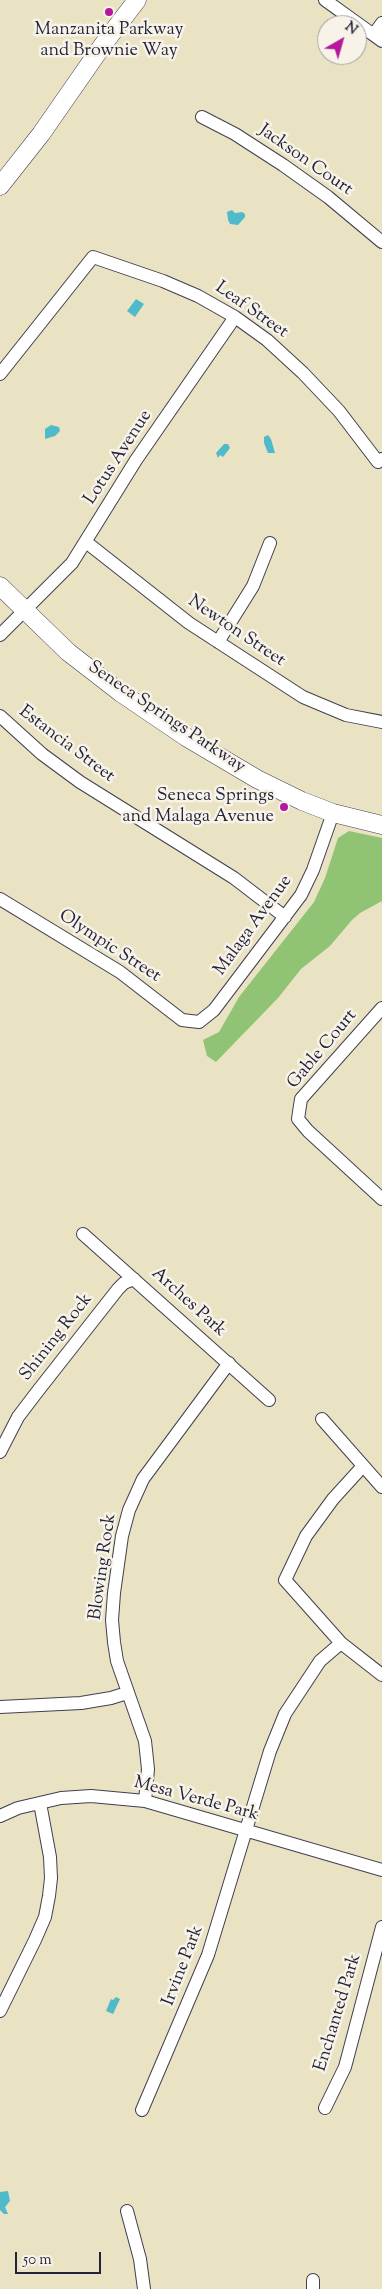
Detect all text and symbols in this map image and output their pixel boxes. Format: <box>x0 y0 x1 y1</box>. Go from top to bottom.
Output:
marker: Manzanita Parkway and Brownie Way <box>103 6 115 18</box>
north arrow <box>317 15 367 65</box>
text: N <box>340 18 361 40</box>
place label: Manzanita Parkway and Brownie Way <box>34 20 184 62</box>
street label: Jackson Court <box>254 121 356 201</box>
street label: Leaf Street <box>210 278 292 344</box>
street label: Lotus Avenue <box>80 407 158 509</box>
street label: Newton Street <box>183 592 289 672</box>
street label: Seneca Springs Parkway <box>83 657 249 779</box>
street label: Estancia Street <box>14 702 118 788</box>
place label: Seneca Springs and Malaga Avenue <box>122 786 274 829</box>
marker: Seneca Springs and Malaga Avenue <box>278 801 290 813</box>
street label: Malaga Avenue <box>210 872 298 980</box>
street label: Olympic Street <box>54 906 164 988</box>
street label: Gable Court <box>284 1006 362 1094</box>
street label: Arches Park <box>146 1264 230 1342</box>
street label: Shining Rock <box>16 1290 98 1386</box>
street label: Blowing Rock <box>86 1512 122 1622</box>
street label: Mesa Verde Park <box>131 1773 261 1827</box>
street label: Irvine Park <box>159 1923 209 2009</box>
street label: Enchanted Park <box>311 1952 367 2074</box>
scale bar <box>18 2242 104 2274</box>
text: 50 m <box>23 2250 52 2271</box>

